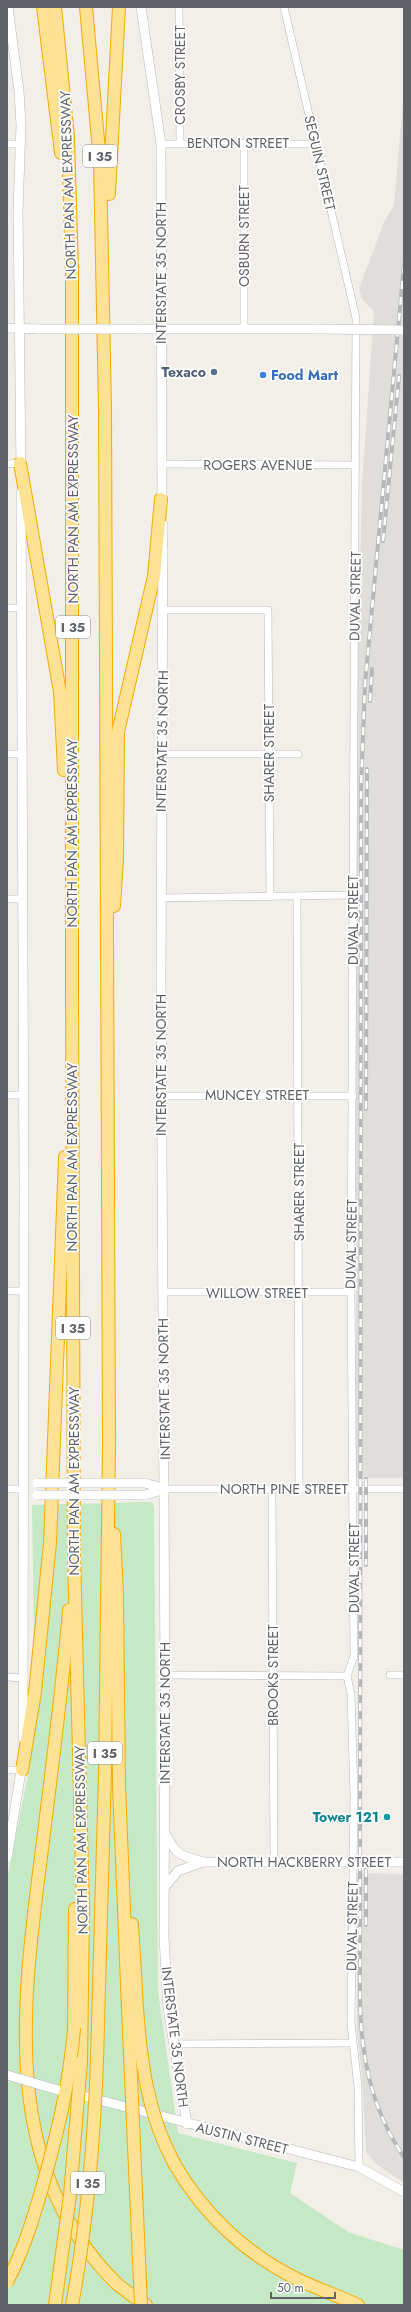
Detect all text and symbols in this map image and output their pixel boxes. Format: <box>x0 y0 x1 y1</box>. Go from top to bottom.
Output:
street label: CROSBY STREET <box>170 25 190 125</box>
street label: NORTH PAN AM EXPRESSWAY <box>55 90 81 280</box>
street label: SEGUIN STREET <box>299 113 341 213</box>
street label: BENTON STREET <box>187 133 290 153</box>
road number: I 35 <box>83 145 117 167</box>
street label: OSBURN STREET <box>234 184 254 287</box>
street label: INTERSTATE 35 NORTH <box>151 202 171 344</box>
place label: Texaco <box>162 362 206 382</box>
place label: Food Mart <box>271 365 338 385</box>
marker: Texaco <box>209 367 219 377</box>
marker: Food Mart <box>258 370 268 380</box>
street label: NORTH PAN AM EXPRESSWAY <box>63 414 83 603</box>
street label: ROGERS AVENUE <box>203 455 313 475</box>
street label: DUVAL STREET <box>344 550 366 641</box>
road number: I 35 <box>56 616 90 638</box>
street label: INTERSTATE 35 NORTH <box>151 670 173 812</box>
street label: SHARER STREET <box>259 703 279 802</box>
street label: NORTH PAN AM EXPRESSWAY <box>62 738 82 927</box>
street label: DUVAL STREET <box>343 875 363 965</box>
street label: INTERSTATE 35 NORTH <box>151 994 171 1136</box>
street label: NORTH PAN AM EXPRESSWAY <box>62 1062 82 1251</box>
street label: MUNCEY STREET <box>205 1085 310 1105</box>
street label: SHARER STREET <box>289 1142 309 1241</box>
street label: DUVAL STREET <box>340 1198 362 1289</box>
street label: WILLOW STREET <box>206 1283 309 1303</box>
road number: I 35 <box>56 1317 90 1339</box>
street label: INTERSTATE 35 NORTH <box>153 1318 175 1460</box>
street label: NORTH PAN AM EXPRESSWAY <box>64 1386 84 1575</box>
street label: NORTH PINE STREET <box>220 1479 349 1499</box>
street label: DUVAL STREET <box>344 1523 364 1613</box>
street label: BROOKS STREET <box>263 1624 283 1726</box>
street label: INTERSTATE 35 NORTH <box>155 1642 175 1784</box>
road number: I 35 <box>88 1742 122 1764</box>
street label: NORTH PAN AM EXPRESSWAY <box>69 1745 93 1935</box>
place label: Tower 121 <box>313 1807 379 1827</box>
marker: Tower 121 <box>382 1812 392 1822</box>
street label: NORTH HACKBERRY STREET <box>217 1852 391 1872</box>
street label: DUVAL STREET <box>341 1880 363 1971</box>
street label: INTERSTATE 35 NORTH <box>156 1965 194 2109</box>
street label: AUSTIN STREET <box>194 2117 291 2159</box>
road number: I 35 <box>71 2172 105 2194</box>
scale bar <box>271 2274 335 2300</box>
text: 50 m <box>277 2279 304 2297</box>

